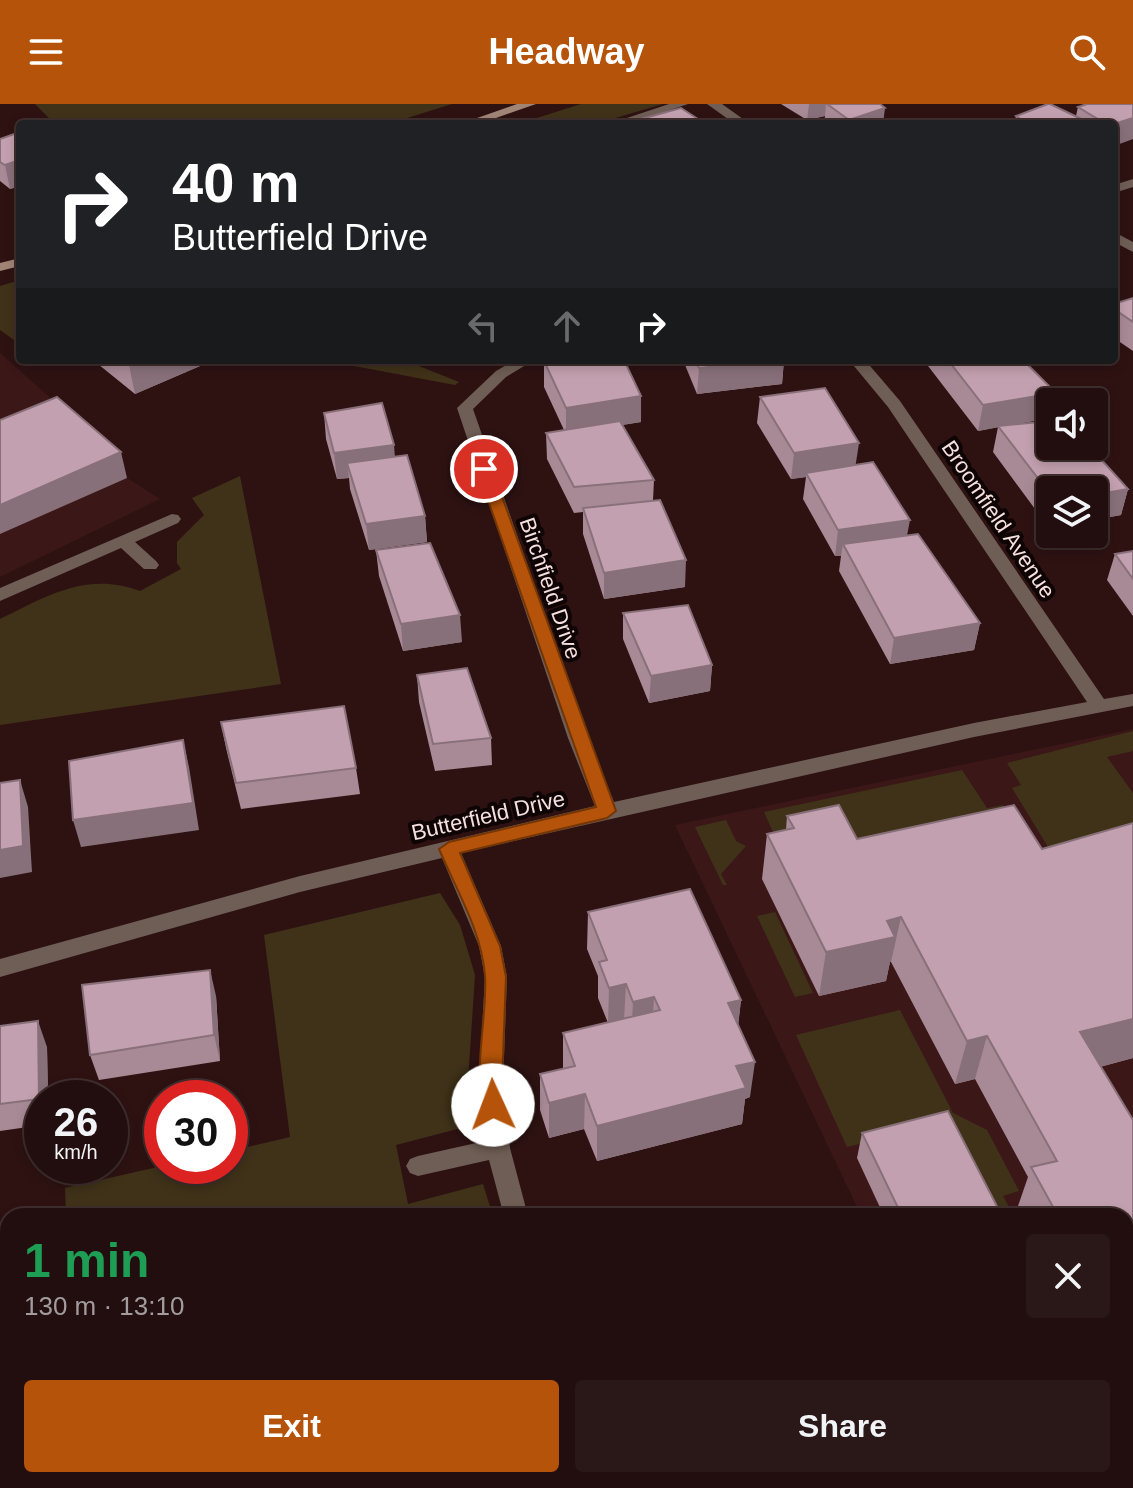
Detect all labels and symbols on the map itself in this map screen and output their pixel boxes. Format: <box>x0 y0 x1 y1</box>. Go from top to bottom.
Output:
pin <box>450 435 518 503</box>
street label: Broomfield Avenue <box>937 436 1060 603</box>
street label: Birchfield Drive <box>515 514 586 662</box>
street label: Butterfield Drive <box>409 786 567 845</box>
position arrow <box>451 1063 535 1147</box>
speed limit sign: 30 <box>144 1080 248 1184</box>

